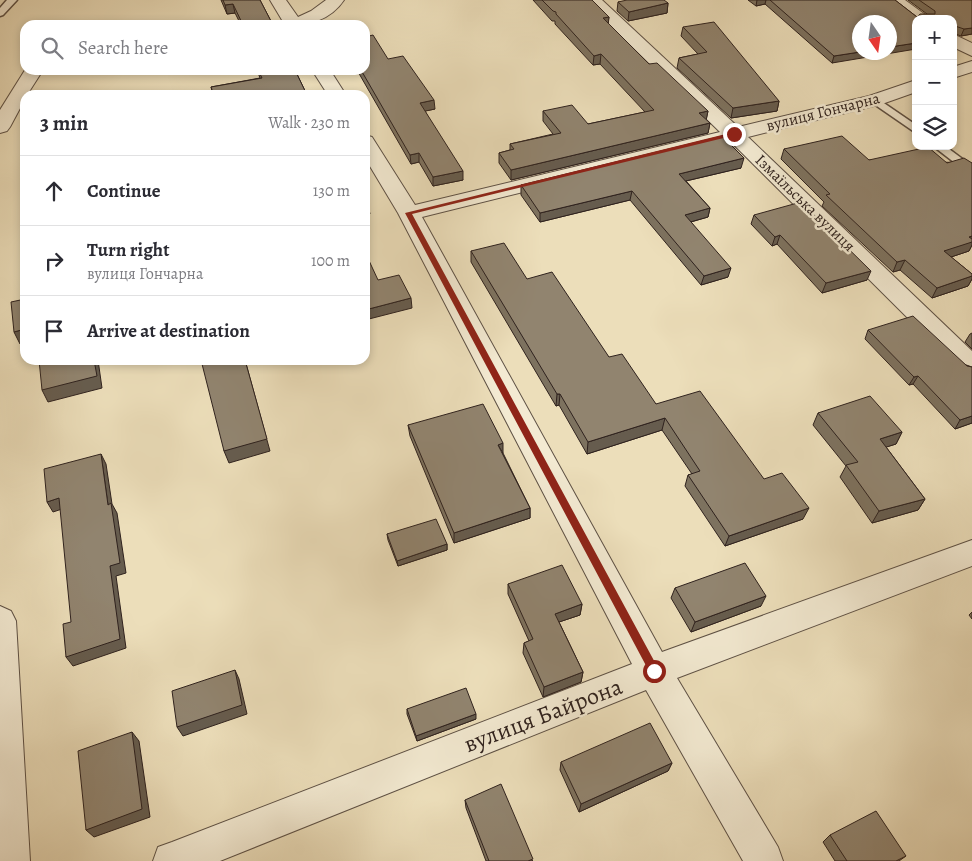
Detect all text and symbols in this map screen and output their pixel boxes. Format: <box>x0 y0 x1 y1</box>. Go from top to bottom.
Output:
north arrow <box>852 15 897 60</box>
map controls <box>912 15 957 150</box>
button: + <box>912 15 957 60</box>
search box <box>20 20 370 75</box>
icon: search <box>38 34 66 62</box>
text: Search here <box>78 35 168 61</box>
button: − <box>912 60 957 105</box>
street label: вулиця Гончарна <box>764 87 883 137</box>
button: layers <box>912 105 957 150</box>
text: 3 min <box>40 109 88 137</box>
text: Walk · 230 m <box>268 112 350 134</box>
route end <box>723 123 746 146</box>
street label: Ізмаїльська вулиця <box>750 149 860 257</box>
icon: ahead <box>40 177 68 205</box>
text: Continue <box>87 178 161 204</box>
text: 130 m <box>313 180 350 202</box>
text: Turn right <box>87 237 169 263</box>
icon: right <box>40 247 68 275</box>
text: 100 m <box>311 250 350 272</box>
text: вулиця Гончарна <box>87 263 203 285</box>
icon: arrive <box>40 317 68 345</box>
text: Arrive at destination <box>87 318 250 344</box>
route start <box>643 660 666 683</box>
street label: вулиця Байрона <box>459 670 627 760</box>

